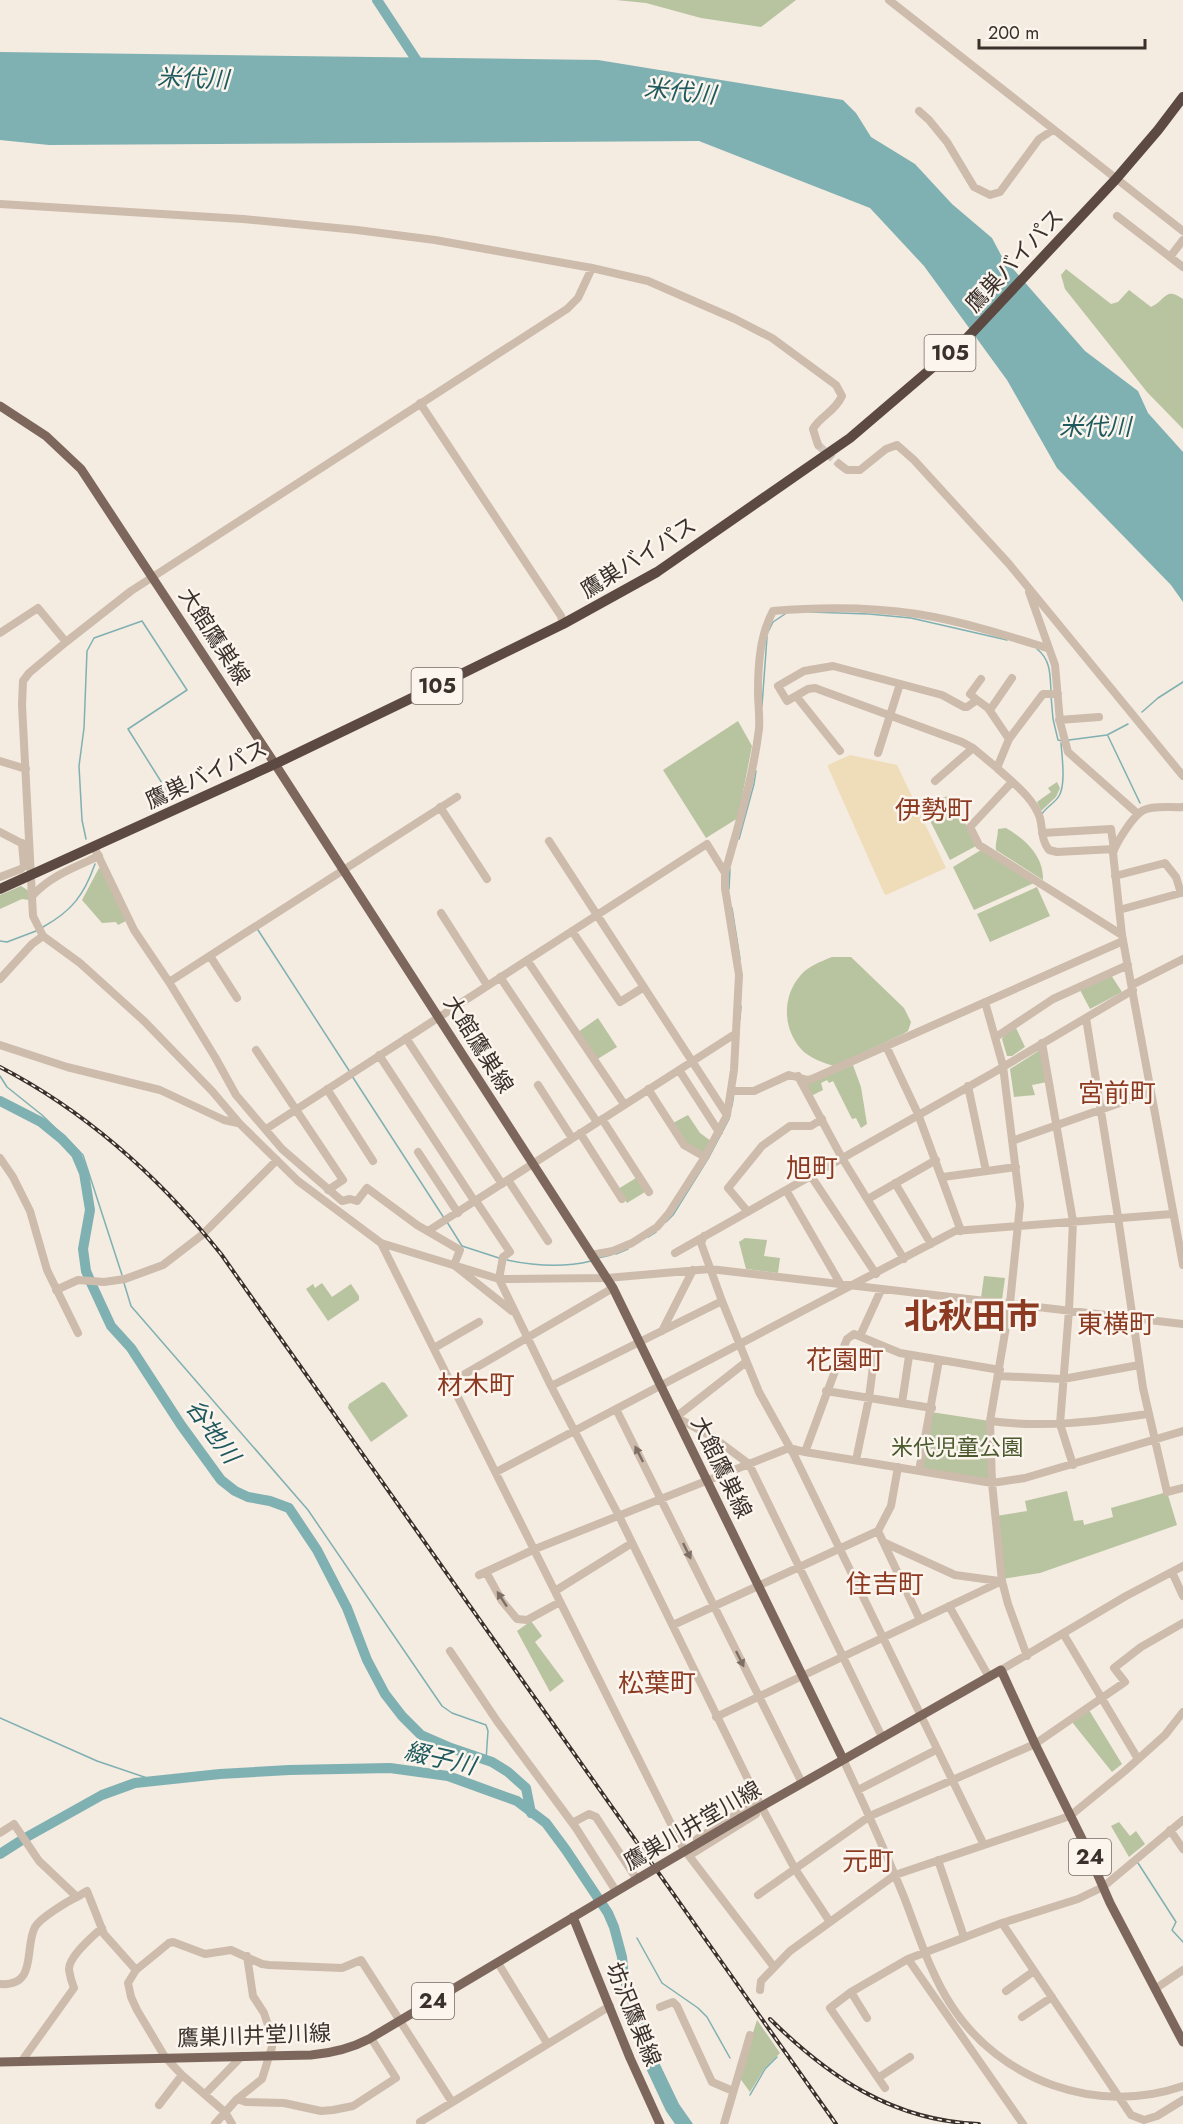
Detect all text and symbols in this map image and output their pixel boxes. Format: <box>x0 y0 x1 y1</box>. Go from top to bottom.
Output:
scale bar <box>979 12 1146 50</box>
text: 200 m <box>988 20 1039 46</box>
water label: 米代川 <box>156 59 233 97</box>
water label: 米代川 <box>642 70 721 112</box>
street label: 鷹巣バイパス <box>957 201 1071 319</box>
road number: 105 <box>924 335 976 371</box>
water label: 米代川 <box>1059 409 1134 444</box>
street label: 鷹巣バイパス <box>574 509 702 605</box>
street label: 大館鷹巣線 <box>172 581 258 691</box>
road number: 105 <box>412 668 462 704</box>
street label: 鷹巣バイパス <box>140 732 272 816</box>
district label: 伊勢町 <box>895 791 973 829</box>
street label: 大館鷹巣線 <box>436 989 522 1099</box>
district label: 宮前町 <box>1078 1074 1156 1112</box>
district label: 旭町 <box>786 1149 838 1187</box>
district label: 北秋田市 <box>904 1292 1040 1341</box>
district label: 東横町 <box>1077 1305 1155 1343</box>
district label: 花園町 <box>806 1341 884 1379</box>
district label: 材木町 <box>437 1366 515 1404</box>
water label: 谷地川 <box>178 1392 250 1473</box>
street label: 大館鷹巣線 <box>684 1411 760 1523</box>
park label: 米代児童公園 <box>891 1431 1023 1463</box>
one-way arrow <box>634 1445 643 1462</box>
one-way arrow <box>683 1542 692 1559</box>
district label: 住吉町 <box>846 1565 924 1603</box>
one-way arrow <box>496 1591 507 1608</box>
one-way arrow <box>736 1651 745 1668</box>
district label: 松葉町 <box>618 1664 696 1702</box>
water label: 綴子川 <box>401 1733 482 1784</box>
street label: 鷹巣川井堂川線 <box>617 1773 767 1877</box>
road number: 24 <box>1069 1839 1111 1875</box>
district label: 元町 <box>842 1842 894 1880</box>
street label: 坊沢鷹巣線 <box>599 1957 669 2071</box>
road number: 24 <box>412 1983 454 2019</box>
street label: 鷹巣川井堂川線 <box>176 2016 332 2054</box>

